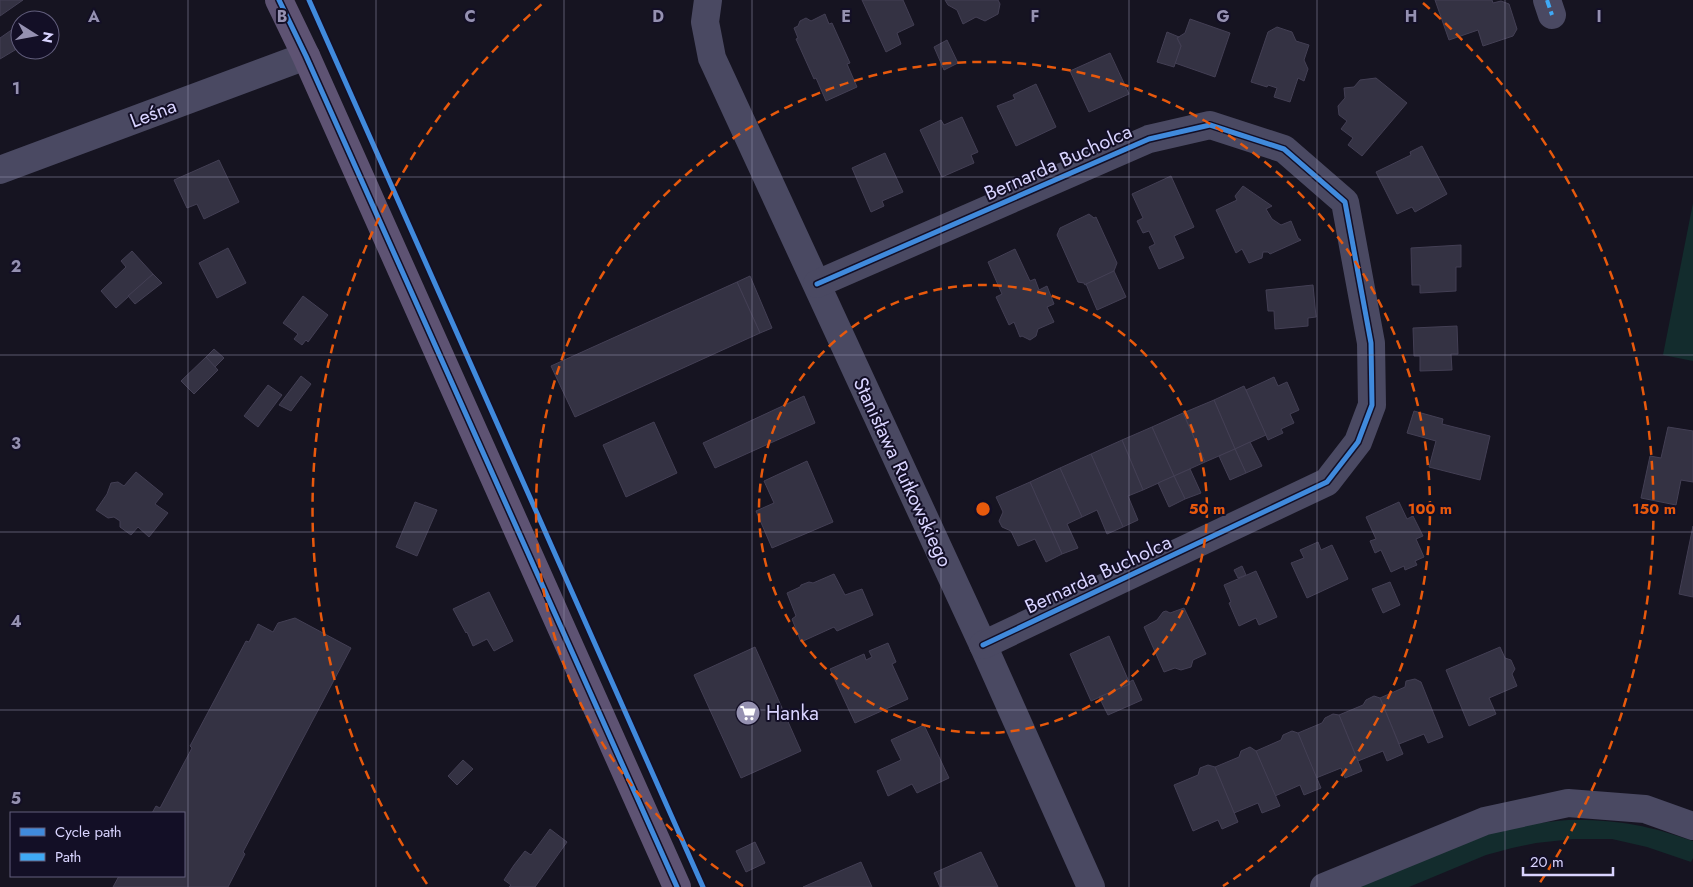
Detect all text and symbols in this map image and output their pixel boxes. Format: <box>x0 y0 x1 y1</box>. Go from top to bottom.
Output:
text: A <box>87 5 100 28</box>
text: B <box>277 5 287 28</box>
text: C <box>464 5 476 28</box>
text: D <box>652 5 664 28</box>
text: E <box>841 5 851 28</box>
text: F <box>1031 5 1039 28</box>
text: G <box>1216 5 1230 28</box>
text: H <box>1405 5 1417 28</box>
text: I <box>1596 5 1602 28</box>
north arrow <box>10 10 60 60</box>
text: N <box>37 30 59 45</box>
text: 1 <box>12 77 20 100</box>
street label: Leśna <box>126 91 181 136</box>
street label: Bernarda Bucholca <box>980 117 1137 208</box>
text: 2 <box>11 255 21 278</box>
street label: Stanisława Rutkowskiego <box>846 373 959 572</box>
text: 3 <box>11 432 21 455</box>
text: 50 m <box>1189 498 1225 520</box>
text: 100 m <box>1408 498 1452 520</box>
text: 150 m <box>1632 498 1676 520</box>
centre of rings <box>974 500 992 518</box>
street label: Bernarda Bucholca <box>1020 528 1176 621</box>
text: 4 <box>10 610 22 633</box>
place label: Hanka <box>766 699 819 728</box>
supermarket icon: Hanka <box>735 700 761 726</box>
text: 5 <box>11 787 21 810</box>
legend <box>10 812 185 877</box>
text: Cycle path <box>55 821 122 843</box>
scale bar <box>1523 844 1613 876</box>
text: Path <box>55 846 81 868</box>
text: 20 m <box>1530 851 1564 873</box>

